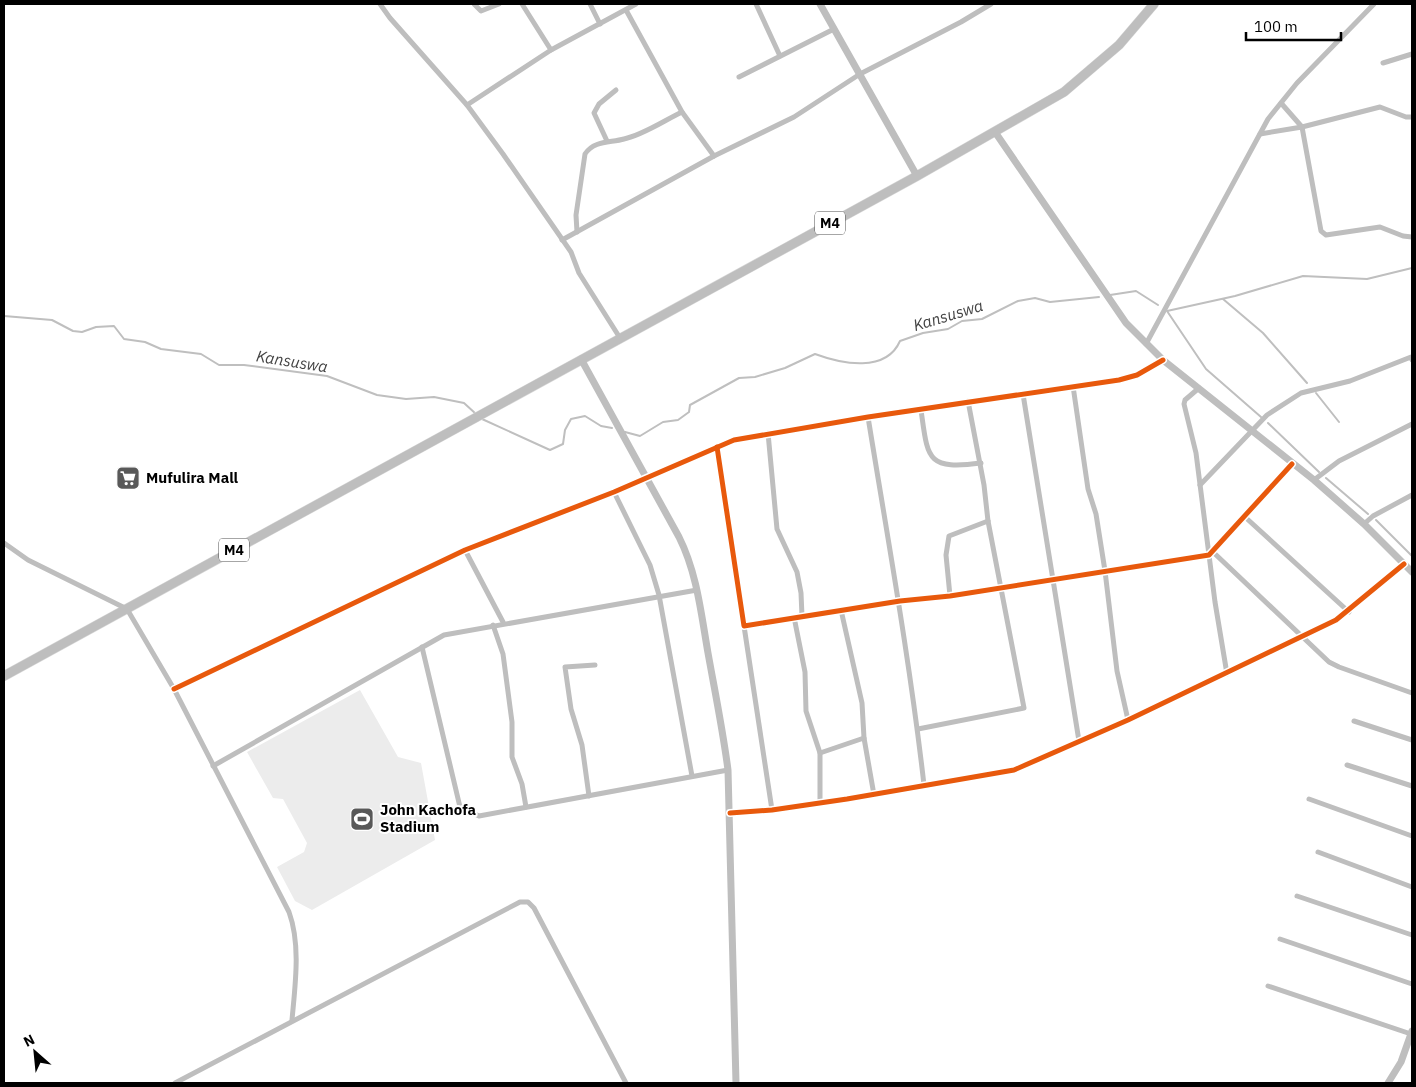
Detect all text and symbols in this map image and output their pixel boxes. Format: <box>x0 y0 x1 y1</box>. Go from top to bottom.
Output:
scale bar <box>1246 10 1341 42</box>
text: 100 m <box>1254 17 1298 36</box>
road number: M4 <box>815 212 845 234</box>
water label: Kansuswa <box>911 295 985 335</box>
water label: Kansuswa <box>255 345 329 377</box>
supermarket icon: Mufulira Mall <box>115 465 141 491</box>
place label: Mufulira Mall <box>146 468 239 487</box>
road number: M4 <box>219 538 249 562</box>
place label: John Kachofa Stadium <box>380 800 477 836</box>
sports icon: John Kachofa Stadium <box>349 806 375 832</box>
north arrow <box>10 1027 60 1077</box>
text: N <box>20 1030 38 1051</box>

